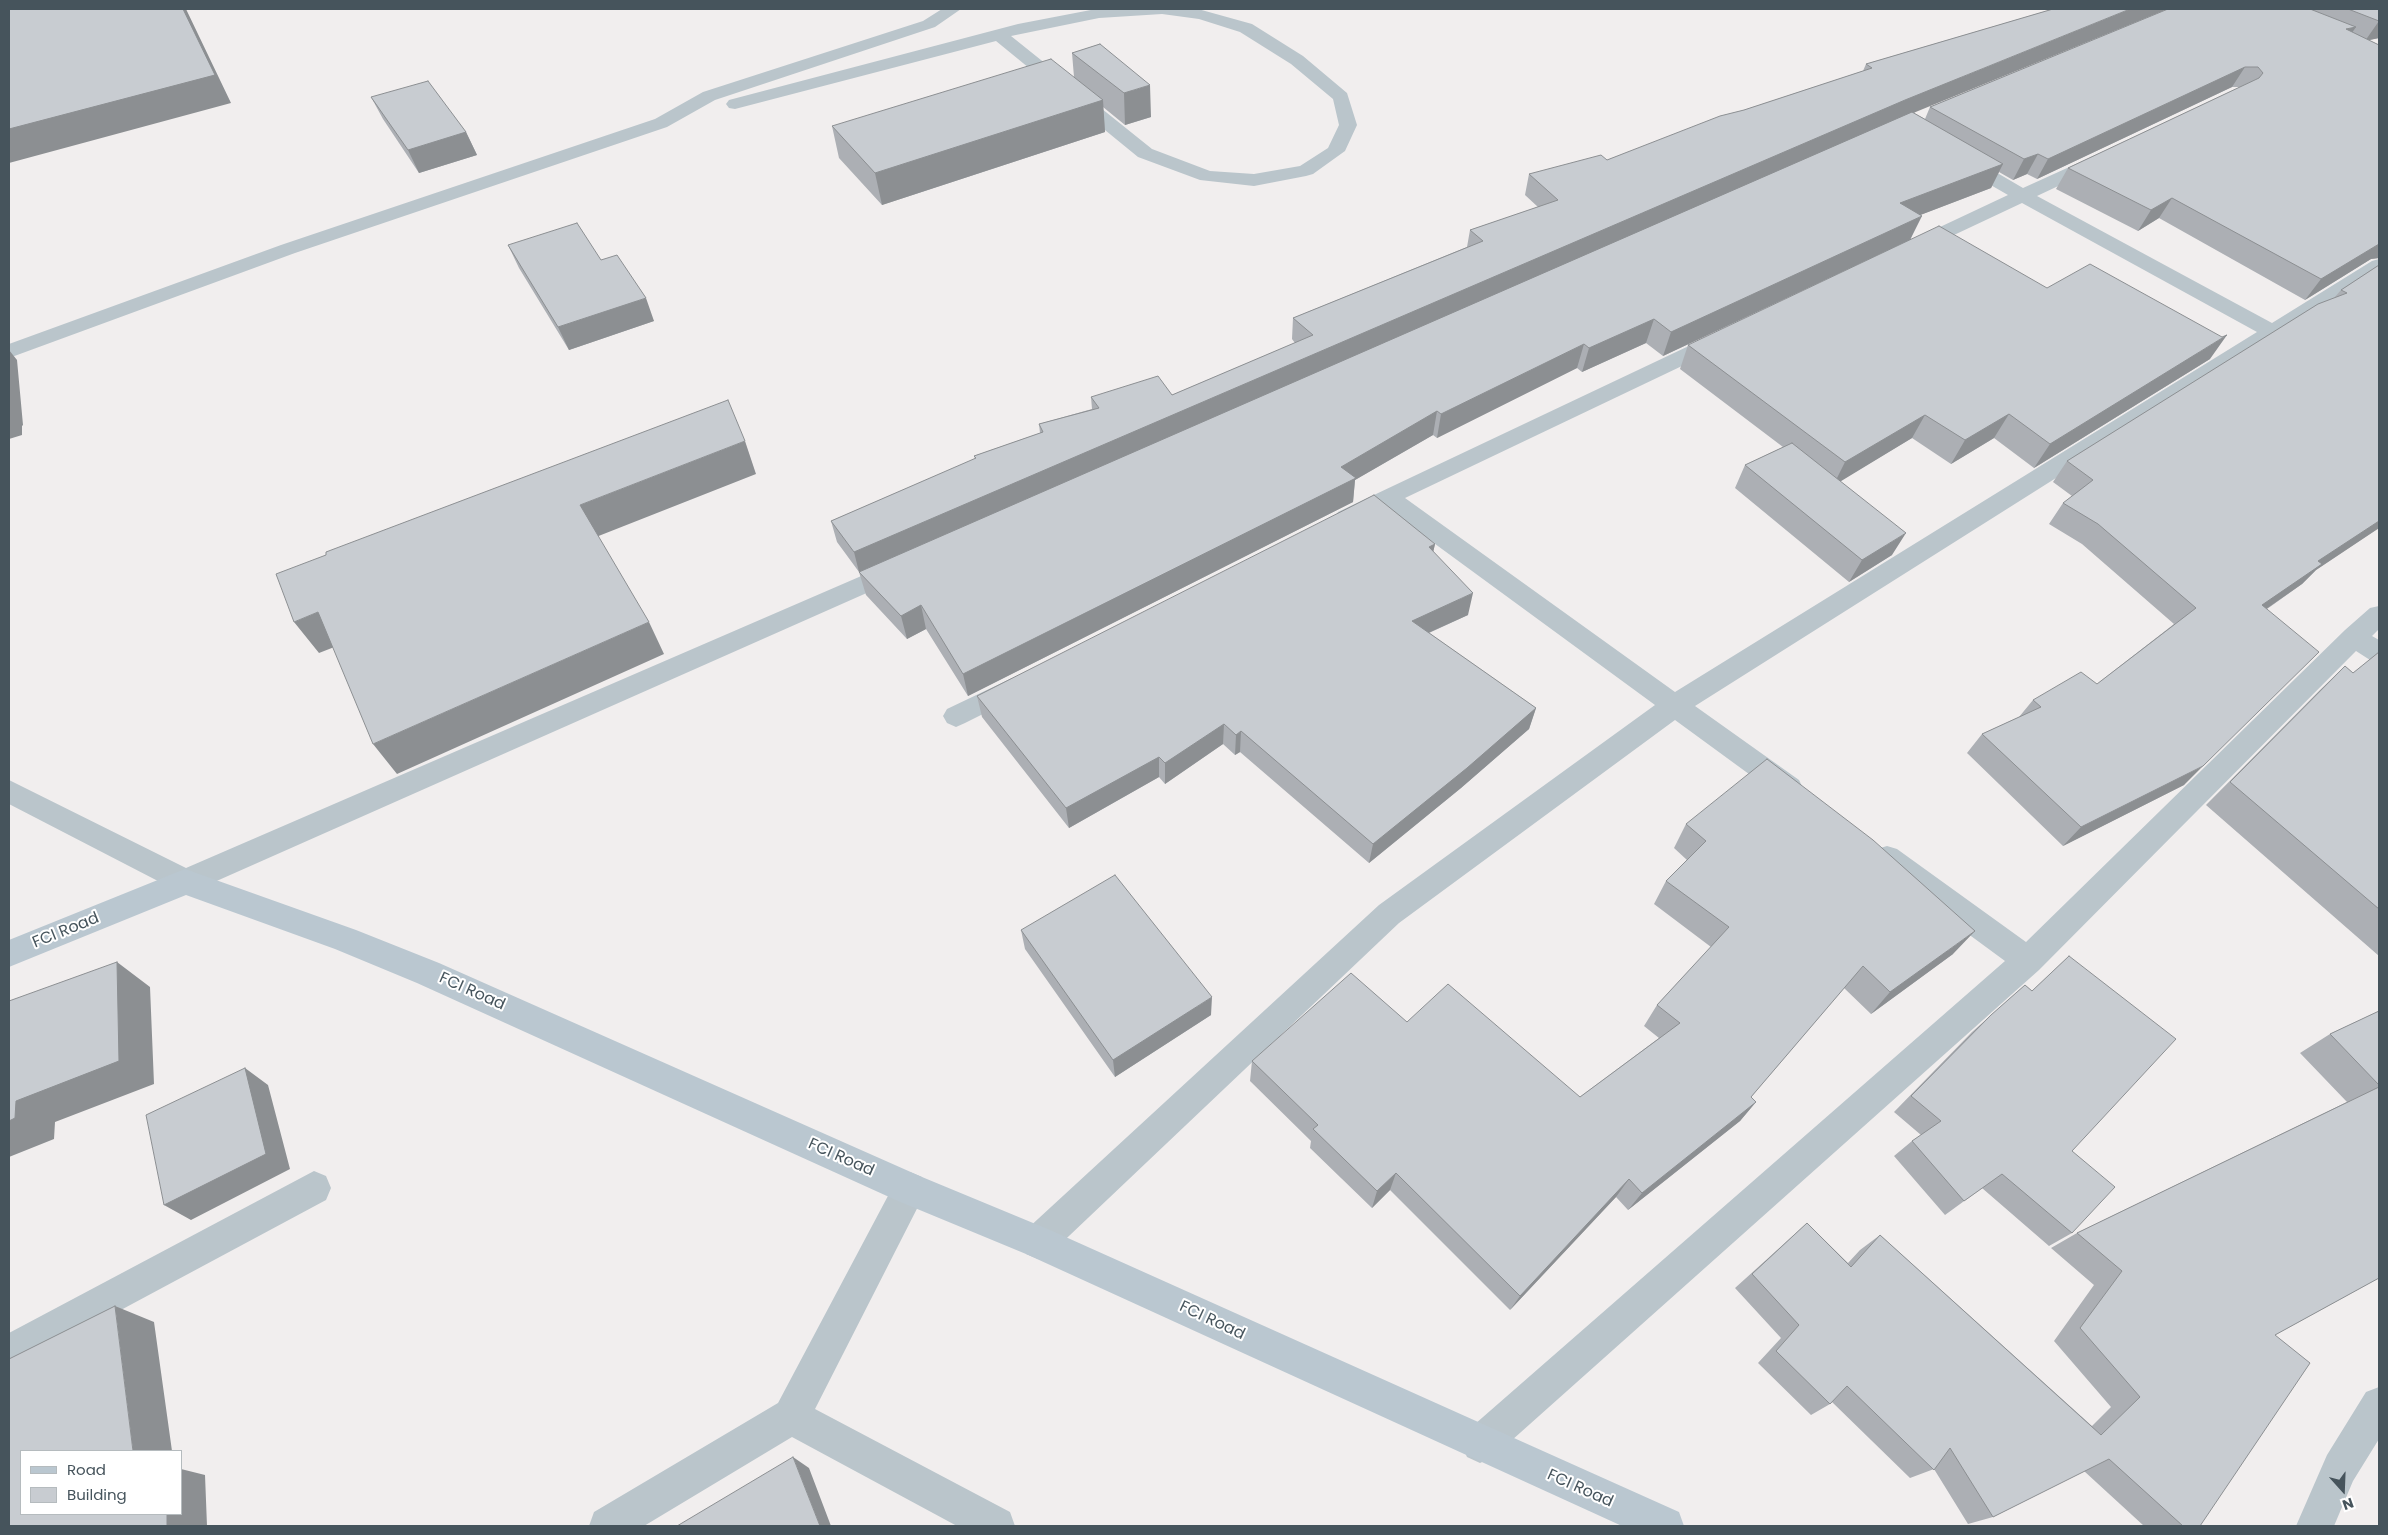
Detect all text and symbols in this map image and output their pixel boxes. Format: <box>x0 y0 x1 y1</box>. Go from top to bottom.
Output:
street label: FCI Road <box>30 909 102 953</box>
street label: FCI Road <box>436 969 508 1015</box>
street label: FCI Road <box>805 1135 877 1181</box>
street label: FCI Road <box>1176 1297 1248 1345</box>
legend <box>20 1450 182 1515</box>
text: Road <box>67 1459 106 1480</box>
north arrow <box>2318 1465 2368 1515</box>
street label: FCI Road <box>1544 1466 1616 1512</box>
text: Building <box>67 1484 127 1505</box>
text: N <box>2340 1493 2356 1515</box>

